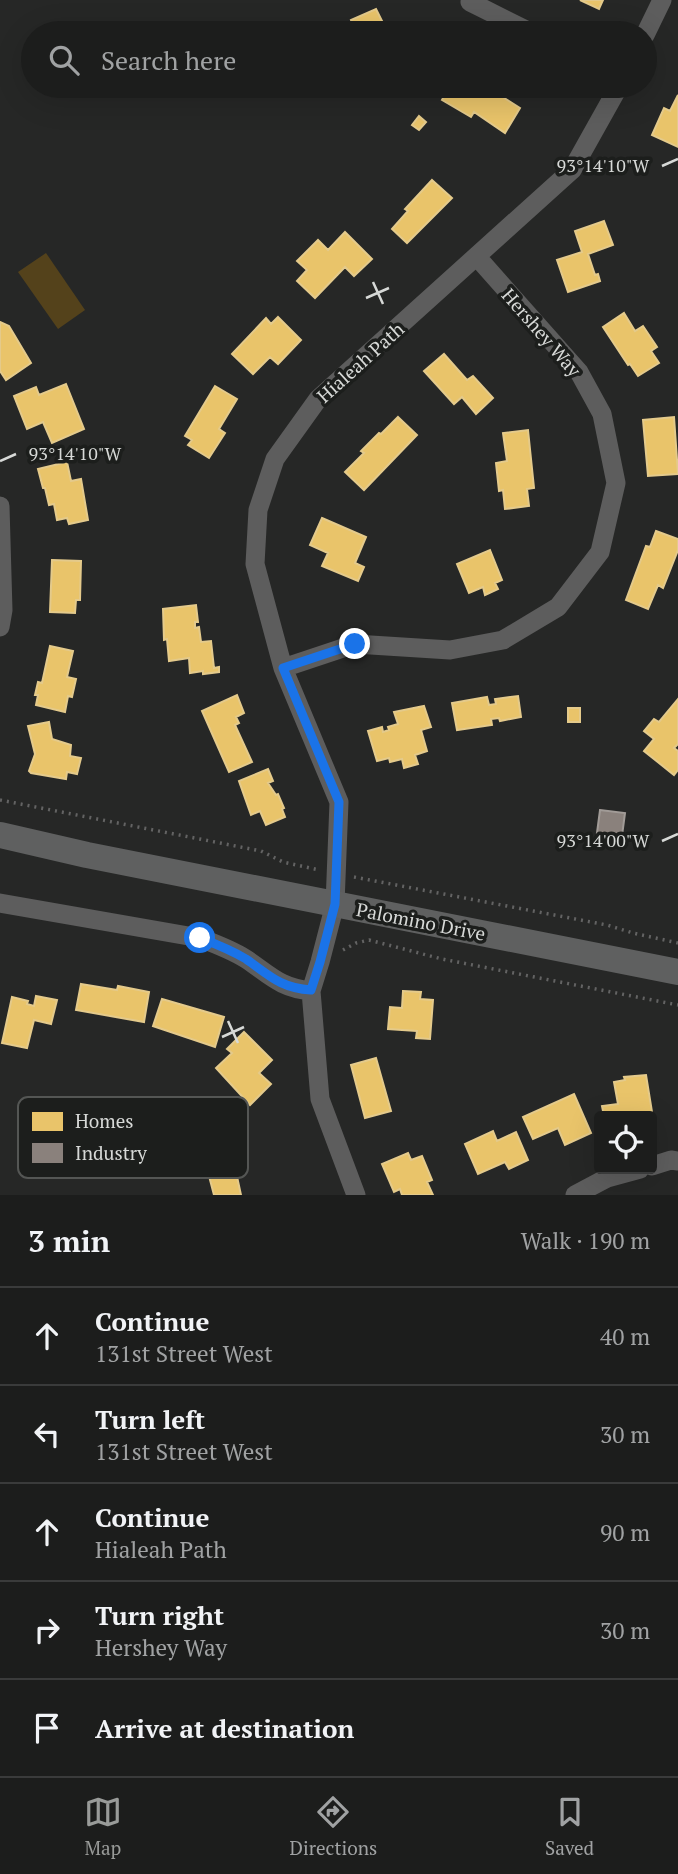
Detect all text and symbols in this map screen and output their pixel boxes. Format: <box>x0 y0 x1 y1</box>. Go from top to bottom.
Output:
search box <box>21 21 657 98</box>
icon: search <box>45 41 83 79</box>
text: Search here <box>101 43 236 77</box>
text: 93°14'10"W <box>557 153 650 177</box>
street label: Hershey Way <box>497 283 588 382</box>
street label: Hialeah Path <box>311 316 409 408</box>
text: 93°14'10"W <box>29 441 122 465</box>
route end <box>339 628 370 659</box>
text: 93°14'00"W <box>557 828 650 852</box>
street label: Palomino Drive <box>354 896 488 946</box>
route start <box>184 922 215 953</box>
legend <box>18 1097 248 1178</box>
text: Homes <box>75 1108 134 1133</box>
map controls <box>594 1111 657 1174</box>
button: locate <box>594 1111 657 1174</box>
text: Industry <box>75 1140 147 1165</box>
text: 3 min <box>28 1221 110 1261</box>
text: Walk · 190 m <box>521 1225 650 1256</box>
text: Continue <box>95 1304 209 1338</box>
icon: ahead <box>28 1317 66 1355</box>
text: 40 m <box>600 1321 650 1352</box>
text: 131st Street West <box>95 1338 273 1369</box>
text: Turn left <box>95 1402 205 1436</box>
icon: left <box>28 1415 66 1453</box>
text: 30 m <box>600 1419 650 1450</box>
text: 131st Street West <box>95 1436 273 1467</box>
text: Continue <box>95 1500 209 1534</box>
icon: ahead <box>28 1513 66 1551</box>
text: 90 m <box>600 1517 650 1548</box>
text: Hialeah Path <box>95 1534 227 1565</box>
text: Turn right <box>95 1598 224 1632</box>
icon: right <box>28 1611 66 1649</box>
text: 30 m <box>600 1615 650 1646</box>
text: Hershey Way <box>95 1632 227 1663</box>
icon: arrive <box>28 1709 66 1747</box>
text: Arrive at destination <box>95 1711 354 1745</box>
tab: Map <box>84 1793 122 1860</box>
tab: Directions <box>290 1793 377 1860</box>
tab: Saved <box>545 1793 594 1860</box>

